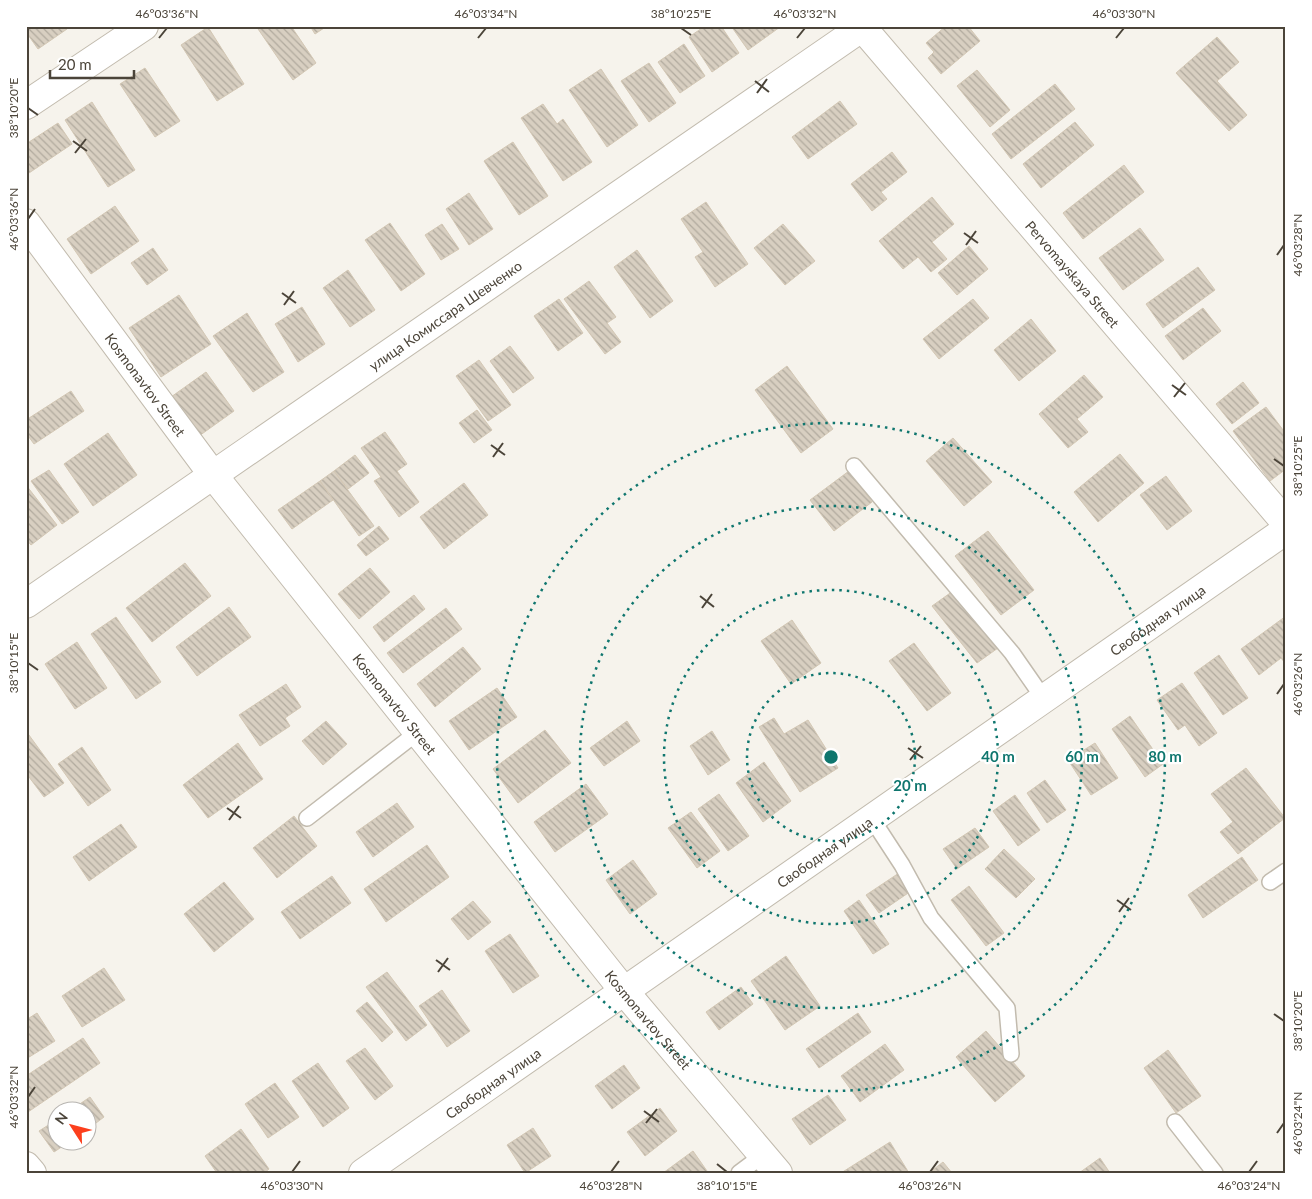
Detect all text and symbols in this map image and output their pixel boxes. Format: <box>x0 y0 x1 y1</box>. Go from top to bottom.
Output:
text: 46°03'36"N <box>136 6 198 21</box>
text: 46°03'34"N <box>455 6 517 21</box>
text: 38°10'25"E <box>651 6 711 21</box>
text: 46°03'32"N <box>774 6 836 21</box>
text: 46°03'30"N <box>1093 6 1155 21</box>
scale bar <box>50 48 134 80</box>
text: 20 m <box>58 55 92 73</box>
text: 38°10'20"E <box>6 78 21 138</box>
text: 46°03'36"N <box>6 188 21 250</box>
text: 46°03'28"N <box>1290 214 1305 276</box>
street label: Pervomayskaya Street <box>1022 217 1123 331</box>
street label: улица Комиссара Шевченко <box>365 256 525 374</box>
street label: Kosmonavtov Street <box>102 329 190 439</box>
text: 38°10'25"E <box>1290 436 1305 496</box>
street label: Свободная улица <box>1106 581 1208 659</box>
text: 38°10'15"E <box>6 633 21 693</box>
street label: Kosmonavtov Street <box>350 650 440 757</box>
text: 46°03'26"N <box>1290 653 1305 715</box>
text: 40 m <box>981 747 1015 765</box>
text: 60 m <box>1065 747 1099 765</box>
text: 80 m <box>1148 747 1182 765</box>
centre of rings <box>822 748 840 766</box>
text: 20 m <box>893 776 927 794</box>
street label: Свободная улица <box>773 813 875 891</box>
street label: Kosmonavtov Street <box>602 966 695 1073</box>
text: 38°10'20"E <box>1290 991 1305 1051</box>
street label: Свободная улица <box>442 1044 544 1122</box>
text: 46°03'32"N <box>6 1066 21 1128</box>
text: 46°03'24"N <box>1290 1092 1305 1154</box>
north arrow <box>48 1102 98 1152</box>
text: N <box>51 1109 71 1127</box>
text: 46°03'30"N <box>261 1178 323 1193</box>
text: 46°03'28"N <box>580 1178 642 1193</box>
text: 38°10'15"E <box>697 1178 757 1193</box>
text: 46°03'26"N <box>899 1178 961 1193</box>
text: 46°03'24"N <box>1218 1178 1280 1193</box>

